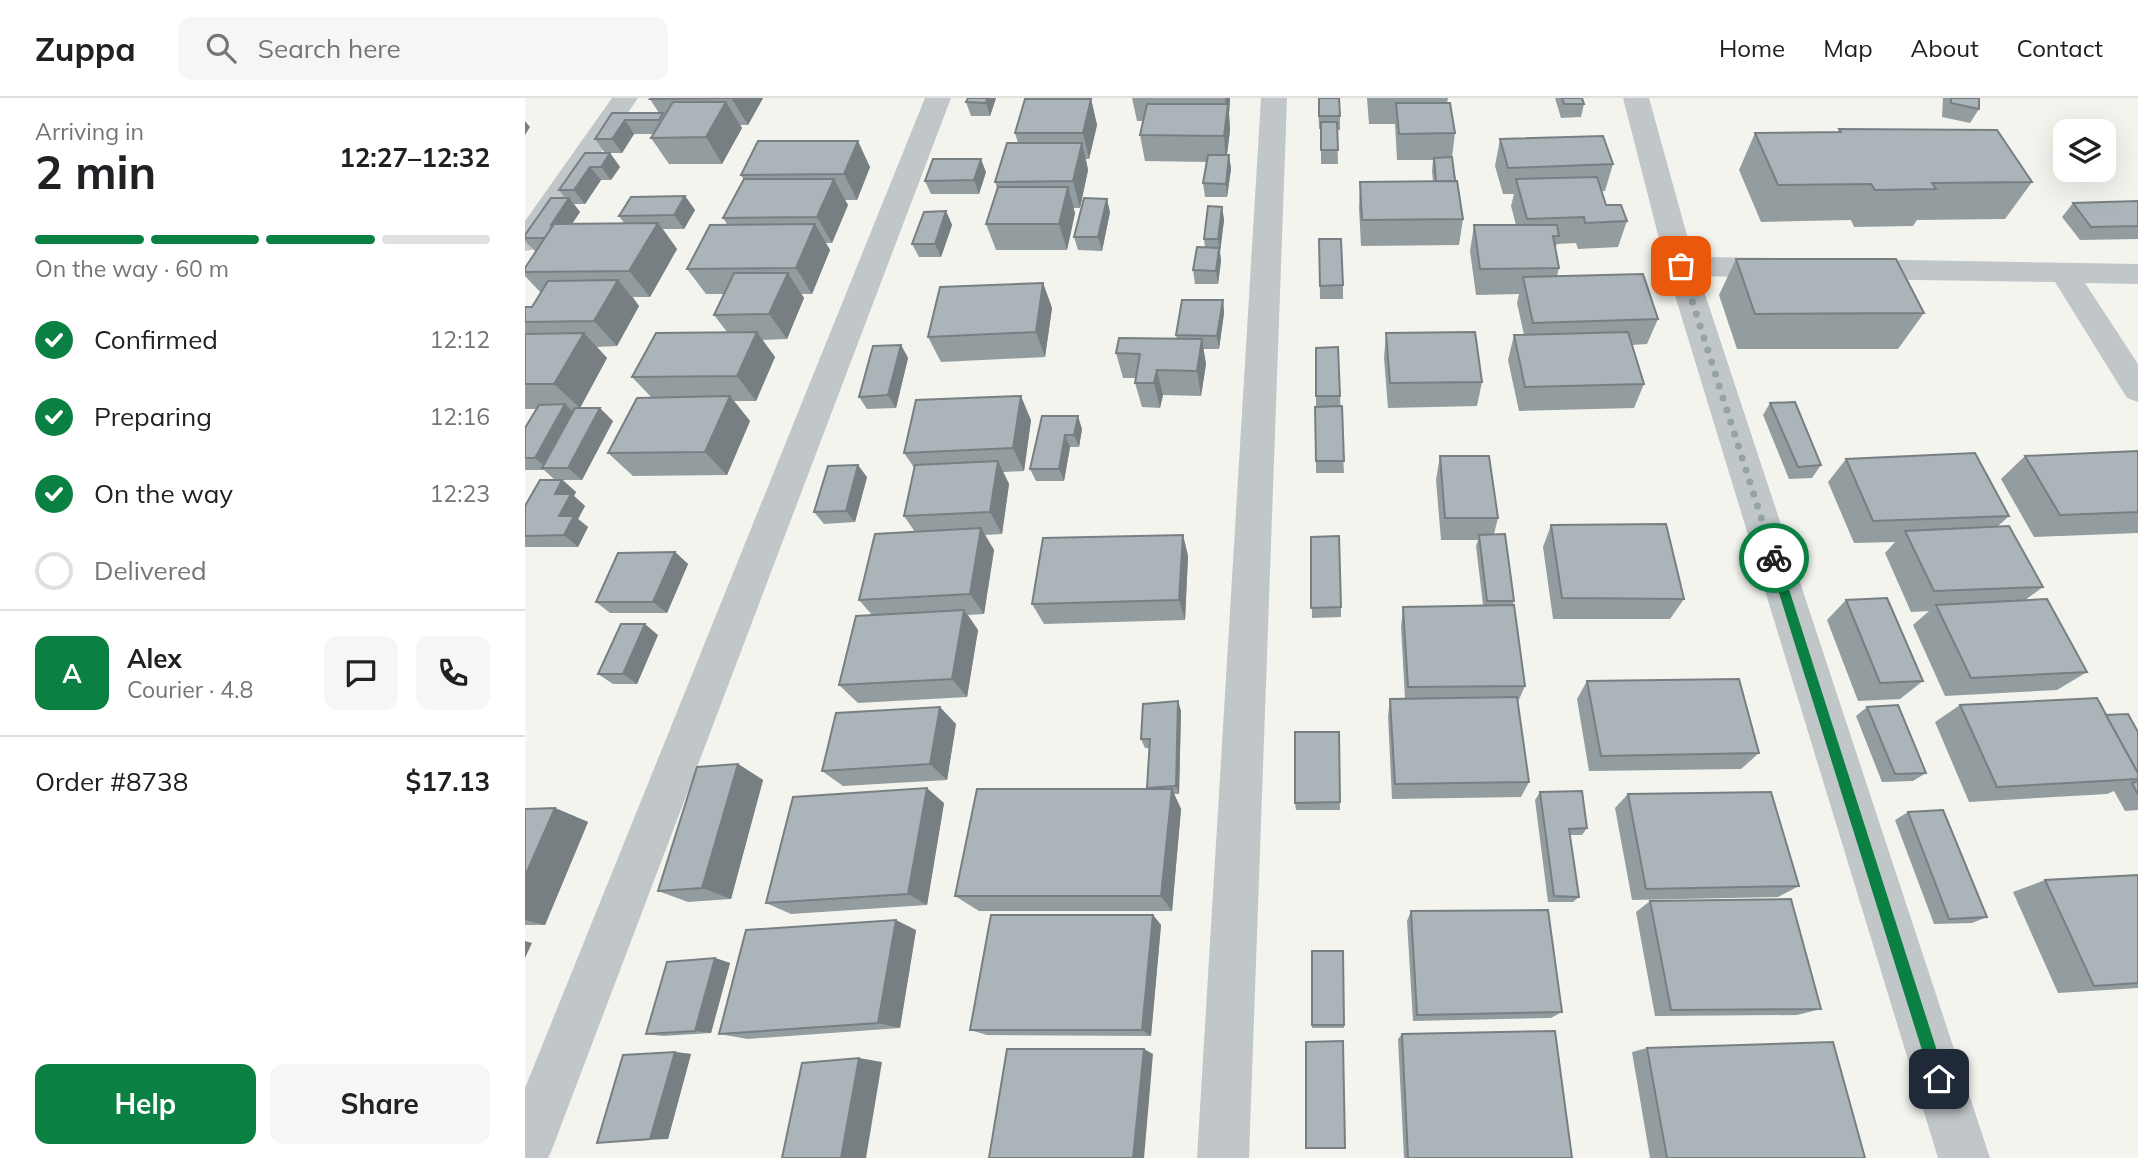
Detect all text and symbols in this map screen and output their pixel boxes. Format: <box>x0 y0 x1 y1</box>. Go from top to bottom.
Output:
search box <box>178 17 668 80</box>
text: Zuppa <box>35 28 136 69</box>
icon: search <box>202 29 240 67</box>
text: Search here <box>258 32 401 65</box>
text: Home <box>1719 33 1785 63</box>
text: Map <box>1823 33 1873 63</box>
text: About <box>1911 33 1979 63</box>
text: Contact <box>2017 33 2103 63</box>
text: Arriving in <box>35 117 144 146</box>
map controls <box>2053 119 2116 182</box>
button: layers <box>2053 119 2116 182</box>
text: 12:27–12:32 <box>339 141 490 174</box>
text: 2 min <box>35 143 156 201</box>
pin <box>1651 236 1711 296</box>
icon: bag <box>1662 247 1700 285</box>
text: On the way · 60 m <box>35 254 229 283</box>
icon: check <box>35 321 73 359</box>
text: Confirmed <box>94 323 218 356</box>
text: 12:12 <box>430 325 490 354</box>
icon: check <box>35 398 73 436</box>
text: Preparing <box>94 400 212 433</box>
text: 12:16 <box>430 402 490 431</box>
icon: check <box>35 475 73 513</box>
text: On the way <box>94 477 233 510</box>
text: 12:23 <box>430 479 490 508</box>
courier <box>1739 523 1809 593</box>
icon: bike <box>1755 539 1793 577</box>
text: Delivered <box>94 554 207 587</box>
button: chat <box>324 636 398 710</box>
button: phone <box>416 636 490 710</box>
text: Alex <box>127 642 182 675</box>
text: A <box>62 657 82 690</box>
text: Courier · 4.8 <box>127 675 253 704</box>
text: Order #8738 <box>35 765 188 798</box>
text: $17.13 <box>406 765 490 798</box>
pin <box>1909 1049 1969 1109</box>
icon: home <box>1920 1060 1958 1098</box>
button: Help <box>35 1064 256 1144</box>
button: Share <box>270 1064 490 1144</box>

